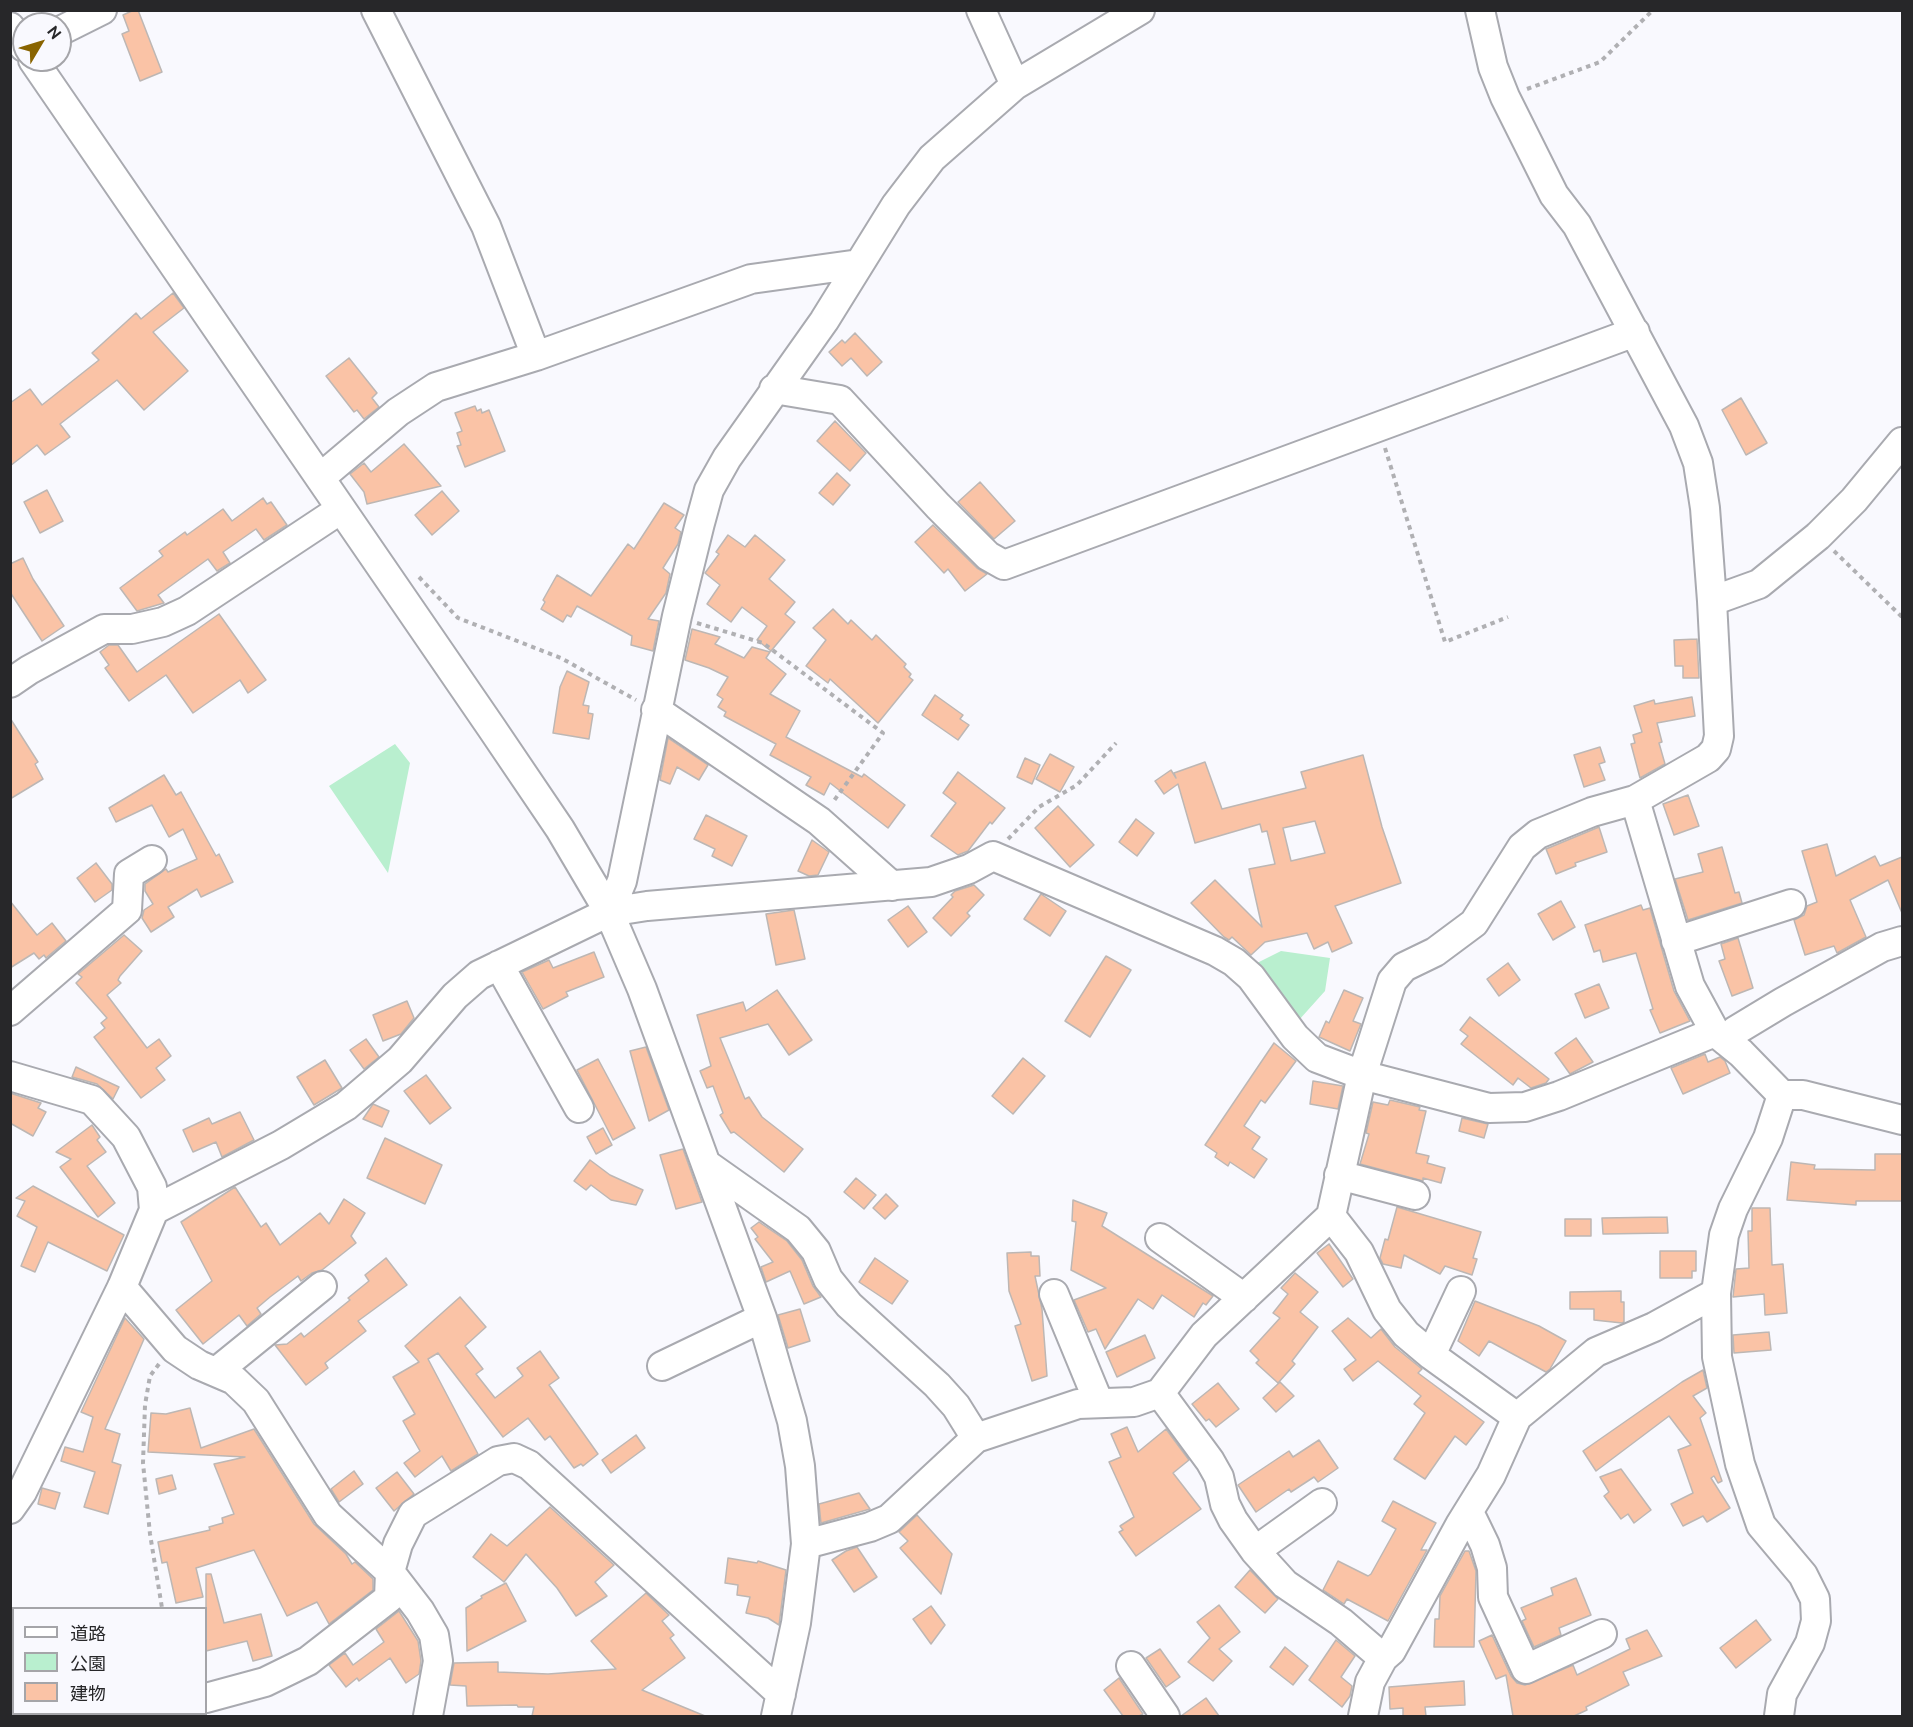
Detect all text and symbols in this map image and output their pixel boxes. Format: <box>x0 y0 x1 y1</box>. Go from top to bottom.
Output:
north arrow <box>12 12 72 72</box>
text: N <box>44 22 65 42</box>
legend <box>12 1607 207 1715</box>
text: 道路 <box>70 1623 106 1643</box>
text: 公園 <box>70 1653 106 1673</box>
text: 建物 <box>70 1683 106 1703</box>

